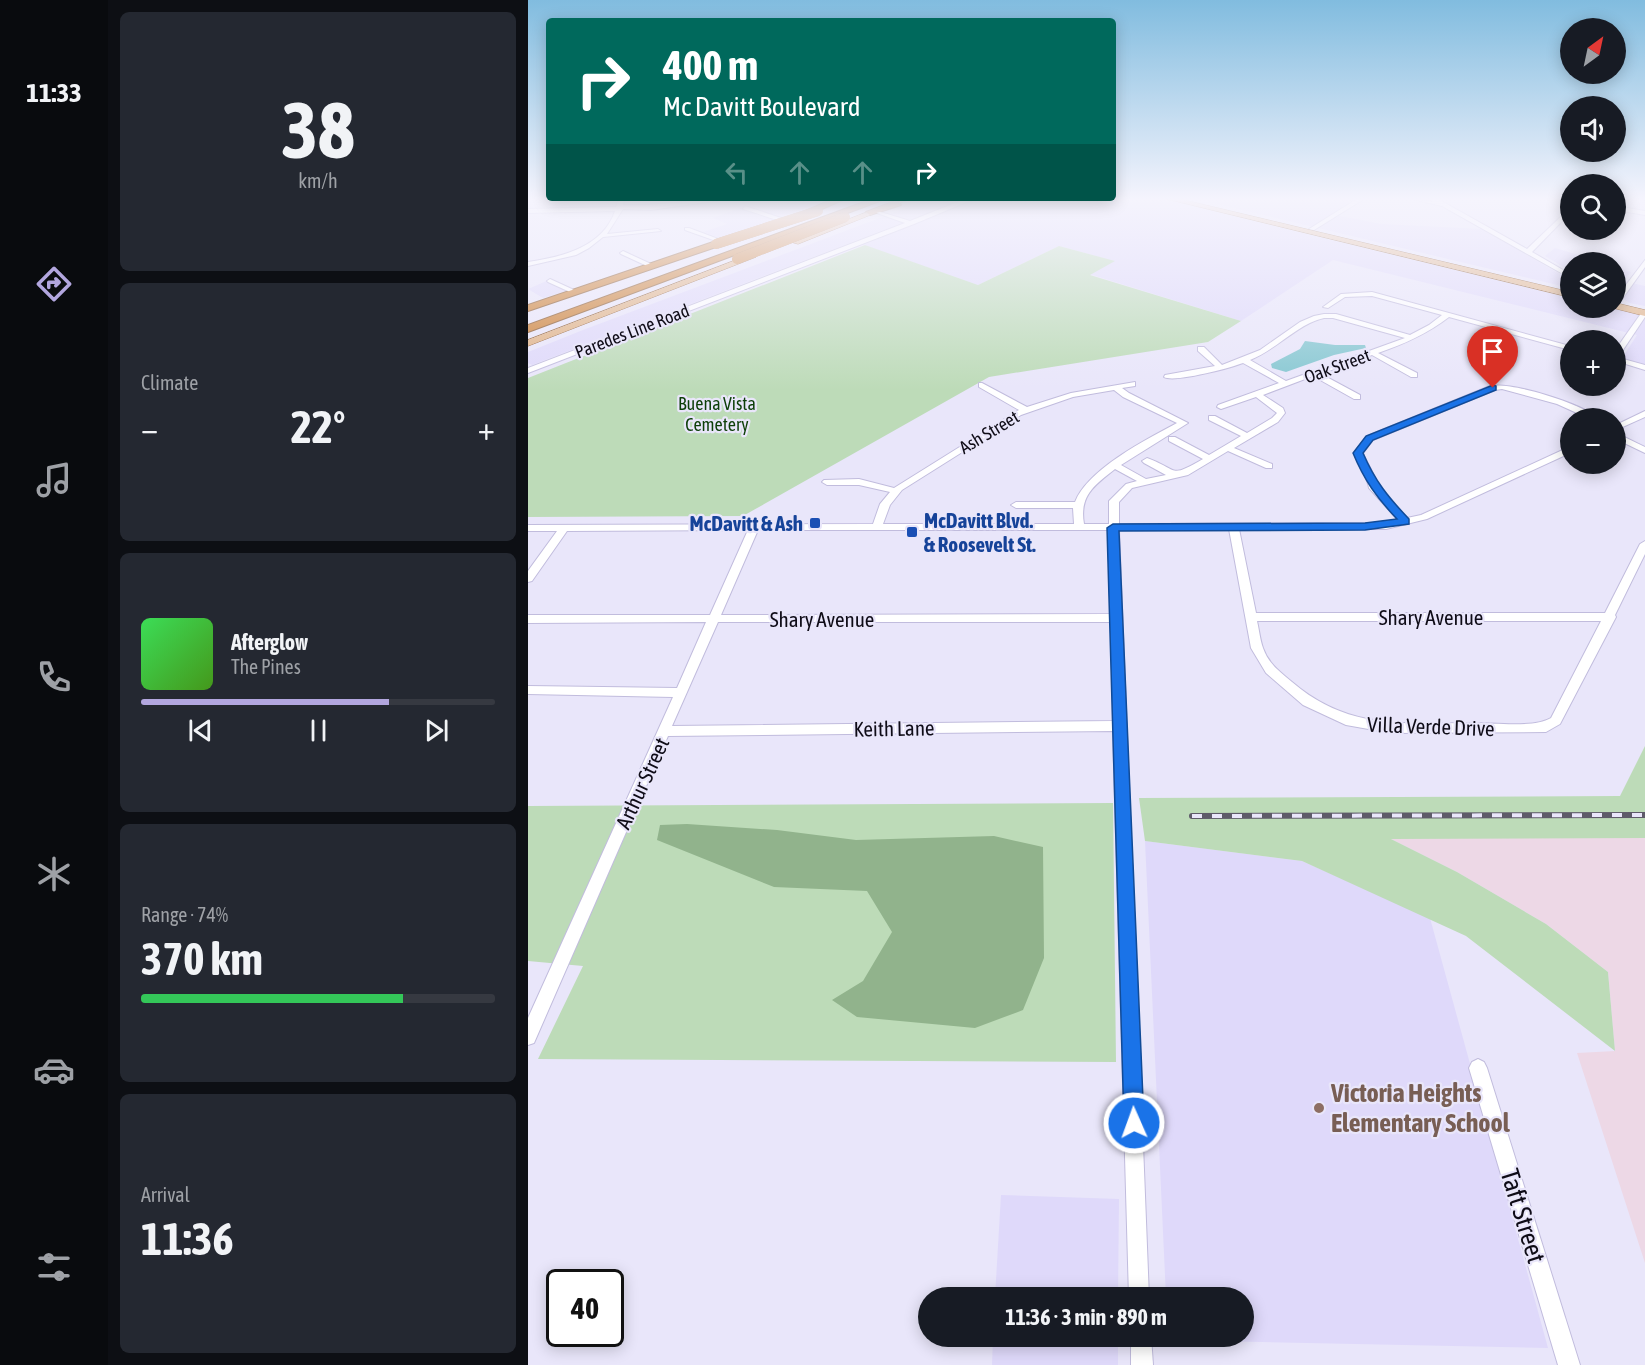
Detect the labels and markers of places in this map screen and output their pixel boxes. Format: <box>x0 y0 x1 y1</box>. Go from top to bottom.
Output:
pin <box>1467 326 1518 388</box>
place label: McDavitt Blvd. & Roosevelt St. <box>924 508 1036 556</box>
place label: McDavitt & Ash <box>689 511 803 535</box>
marker: McDavitt & Ash <box>808 516 822 530</box>
marker: McDavitt Blvd. & Roosevelt St. <box>905 525 919 539</box>
place label: Victoria Heights Elementary School <box>1330 1078 1511 1138</box>
marker: Victoria Heights Elementary School <box>1312 1101 1326 1115</box>

